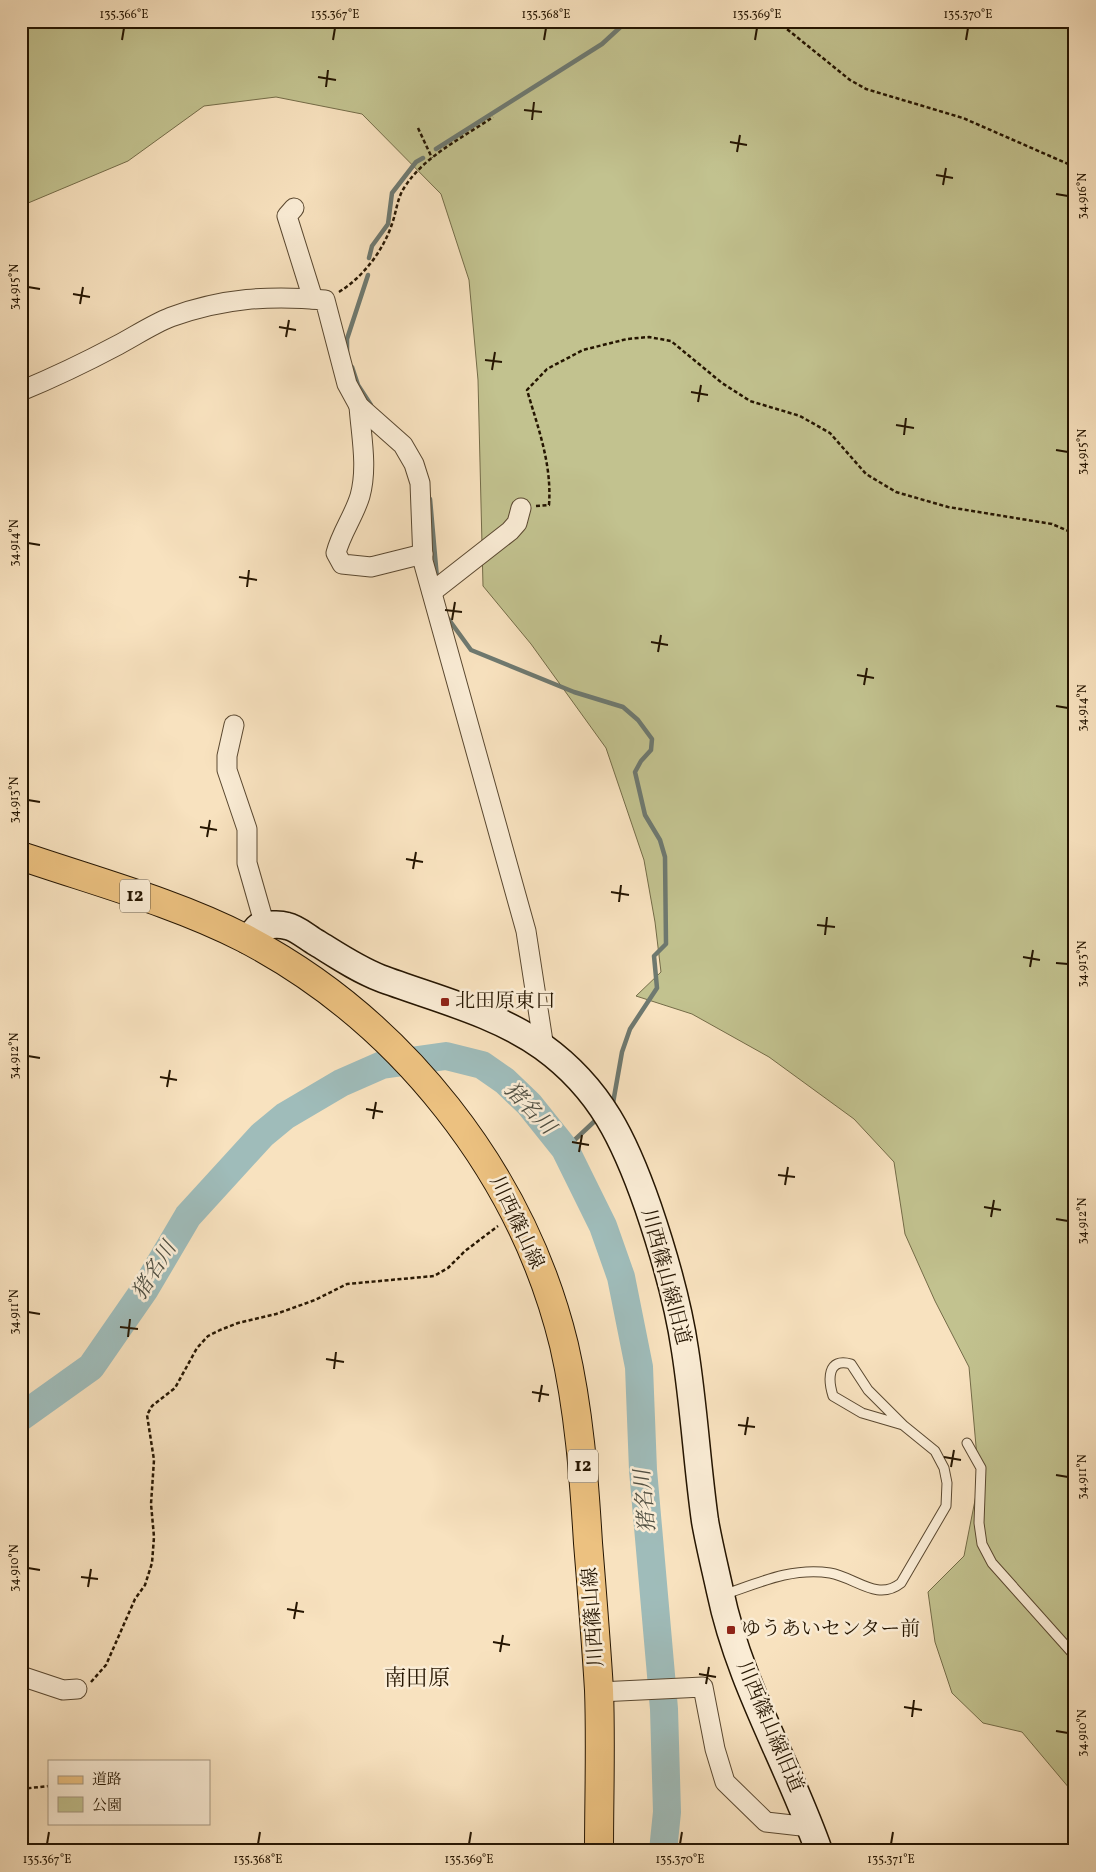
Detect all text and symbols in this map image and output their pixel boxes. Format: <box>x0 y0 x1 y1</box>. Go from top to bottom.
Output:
text: 135.366°E <box>100 7 148 23</box>
text: 135.367°E <box>311 7 359 23</box>
text: 135.368°E <box>522 7 570 23</box>
text: 135.369°E <box>733 7 781 23</box>
text: 135.370°E <box>943 7 993 23</box>
text: 34.916°N <box>1075 173 1091 219</box>
text: 34.915°N <box>7 264 23 310</box>
text: 34.915°N <box>1075 429 1091 475</box>
text: 34.914°N <box>7 519 23 567</box>
text: 34.914°N <box>1075 684 1091 732</box>
text: 34.913°N <box>7 777 23 823</box>
road number: 12 <box>120 879 150 912</box>
text: 34.913°N <box>1075 941 1091 987</box>
place label: 北田原東口 <box>455 988 555 1016</box>
marker: 北田原東口 <box>439 996 451 1008</box>
text: 34.912°N <box>7 1033 23 1079</box>
water label: 猪名川 <box>497 1076 563 1143</box>
street label: 川西篠山線 <box>482 1172 550 1274</box>
text: 34.912°N <box>1075 1198 1091 1244</box>
street label: 川西篠山線旧道 <box>633 1206 697 1348</box>
water label: 猪名川 <box>126 1235 185 1305</box>
text: 34.911°N <box>7 1289 23 1335</box>
road number: 12 <box>568 1450 598 1482</box>
text: 34.911°N <box>1075 1454 1091 1500</box>
water label: 猪名川 <box>629 1466 663 1534</box>
text: 34.910°N <box>7 1544 23 1592</box>
street label: 川西篠山線 <box>577 1566 611 1668</box>
place label: ゆうあいセンター前 <box>741 1616 920 1644</box>
marker: ゆうあいセンター前 <box>725 1624 737 1636</box>
street label: 川西篠山線旧道 <box>729 1657 809 1797</box>
district label: 南田原 <box>384 1664 450 1695</box>
text: 34.910°N <box>1075 1709 1091 1757</box>
legend <box>48 1760 210 1824</box>
text: 道路 <box>92 1770 122 1791</box>
text: 公園 <box>92 1796 122 1817</box>
text: 135.367°E <box>23 1852 71 1868</box>
text: 135.368°E <box>234 1852 282 1868</box>
text: 135.369°E <box>445 1852 493 1868</box>
text: 135.370°E <box>655 1852 705 1868</box>
text: 135.371°E <box>867 1852 915 1868</box>

